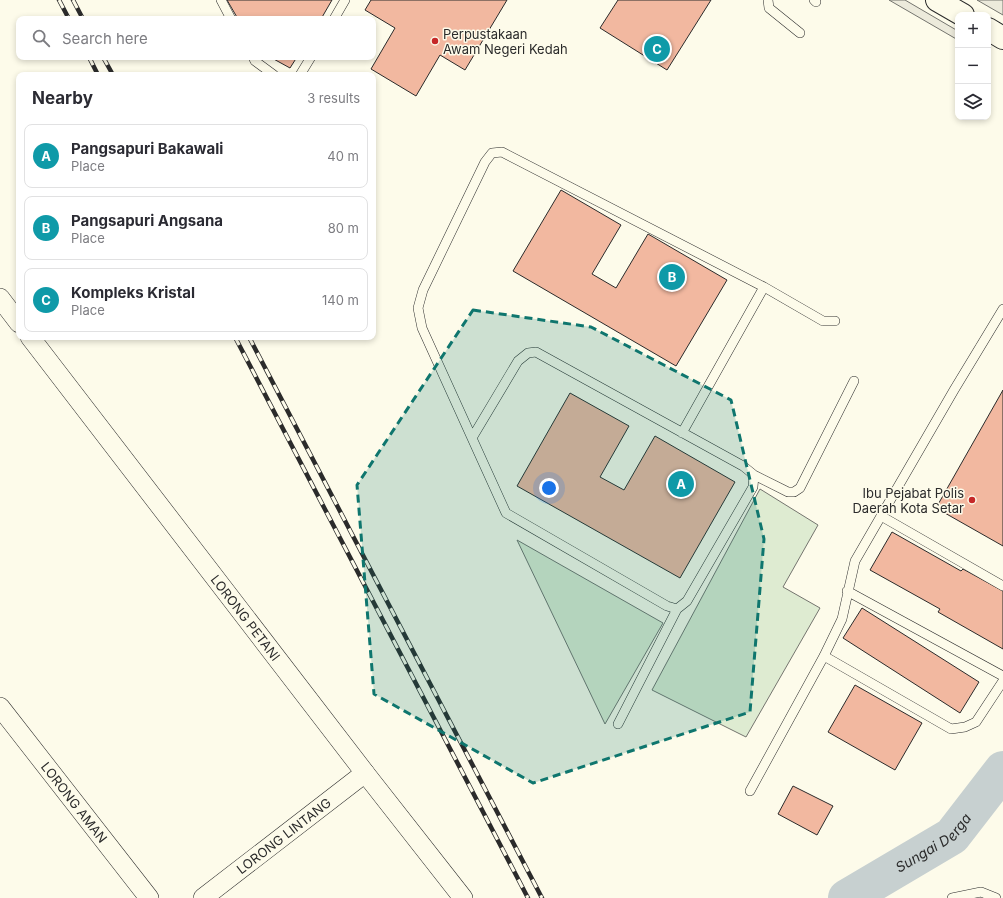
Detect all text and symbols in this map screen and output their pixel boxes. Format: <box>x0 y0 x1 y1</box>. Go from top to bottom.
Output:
map controls <box>955 12 991 120</box>
button: + <box>955 12 991 48</box>
search box <box>16 16 376 60</box>
place label: Perpustakaan Awam Negeri Kedah <box>443 26 568 57</box>
icon: search <box>30 27 52 49</box>
text: Search here <box>62 29 148 48</box>
pin: C <box>644 34 670 64</box>
marker: Perpustakaan Awam Negeri Kedah <box>430 36 440 46</box>
button: − <box>955 48 991 84</box>
button: layers <box>955 84 991 120</box>
text: Nearby <box>32 88 93 108</box>
text: 3 results <box>307 90 360 106</box>
text: Pangsapuri Bakawali <box>71 139 223 158</box>
text: A <box>41 148 51 164</box>
text: 40 m <box>327 148 359 164</box>
text: Place <box>71 158 105 174</box>
text: Pangsapuri Angsana <box>71 211 223 230</box>
text: B <box>42 220 50 236</box>
text: 80 m <box>328 220 359 236</box>
text: Place <box>71 230 105 246</box>
pin: B <box>659 262 685 292</box>
text: Kompleks Kristal <box>71 283 195 302</box>
text: C <box>41 292 51 308</box>
text: 140 m <box>322 292 359 308</box>
text: Place <box>71 302 105 318</box>
pin: A <box>668 469 694 499</box>
your location <box>539 478 559 498</box>
place label: Ibu Pejabat Polis Daerah Kota Setar <box>852 485 964 516</box>
marker: Ibu Pejabat Polis Daerah Kota Setar <box>967 495 977 505</box>
street label: LORONG PETANI <box>208 572 284 664</box>
street label: LORONG AMAN <box>38 759 111 846</box>
street label: LORONG LINTANG <box>233 794 334 877</box>
water label: Sungai Derga <box>892 809 975 876</box>

